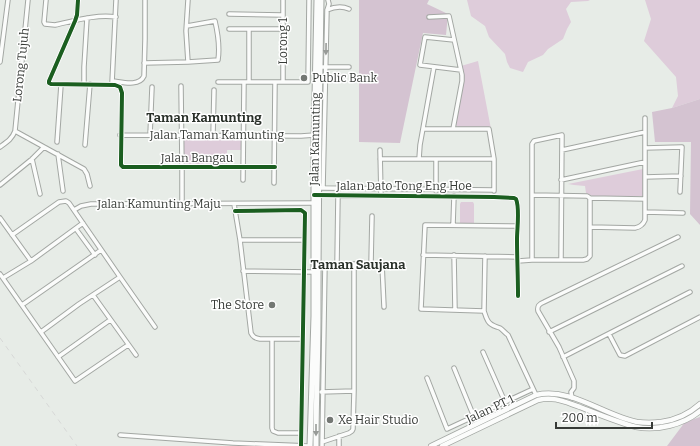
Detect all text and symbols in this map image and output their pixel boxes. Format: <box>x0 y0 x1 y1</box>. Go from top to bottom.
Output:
street label: Lorong 1 <box>276 17 290 64</box>
street label: Lorong Tujuh <box>10 27 32 103</box>
one-way arrow <box>323 43 329 56</box>
place label: Public Bank <box>312 71 378 85</box>
marker: Public Bank <box>299 73 309 83</box>
street label: Jalan Kamunting <box>307 92 323 187</box>
district label: Taman Kamunting <box>146 110 262 125</box>
street label: Jalan Taman Kamunting <box>149 128 284 142</box>
street label: Jalan Bangau <box>160 151 234 165</box>
street label: Jalan Dato Tong Eng Hoe <box>335 179 472 193</box>
street label: Jalan Kamunting Maju <box>96 197 221 211</box>
district label: Taman Saujana <box>310 257 406 273</box>
place label: The Store <box>211 298 264 312</box>
marker: The Store <box>267 300 277 310</box>
street label: Jalan PT 1 <box>463 392 516 427</box>
scale bar <box>556 404 652 430</box>
text: 200 m <box>562 411 598 425</box>
place label: Xe Hair Studio <box>338 413 419 427</box>
marker: Xe Hair Studio <box>325 415 335 425</box>
one-way arrow <box>313 424 319 437</box>

